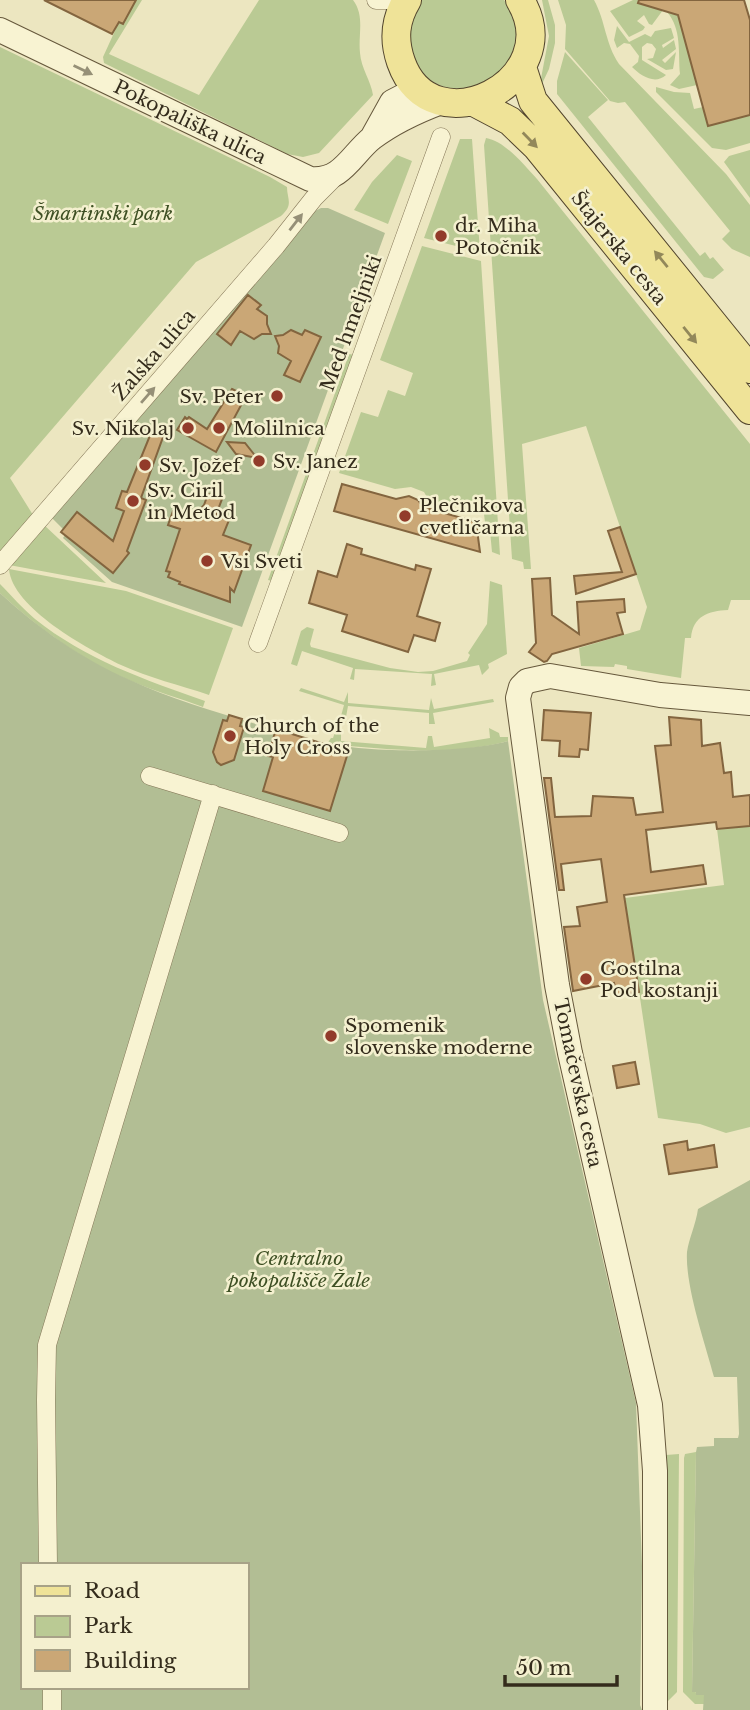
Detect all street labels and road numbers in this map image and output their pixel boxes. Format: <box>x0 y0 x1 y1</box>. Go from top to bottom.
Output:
street label: Pokopališka ulica <box>110 75 270 169</box>
street label: Štajerska cesta <box>566 187 672 310</box>
street label: Med hmeljniki <box>316 251 387 394</box>
street label: Žalska ulica <box>108 304 200 405</box>
street label: Tomačevska cesta <box>549 996 607 1170</box>

